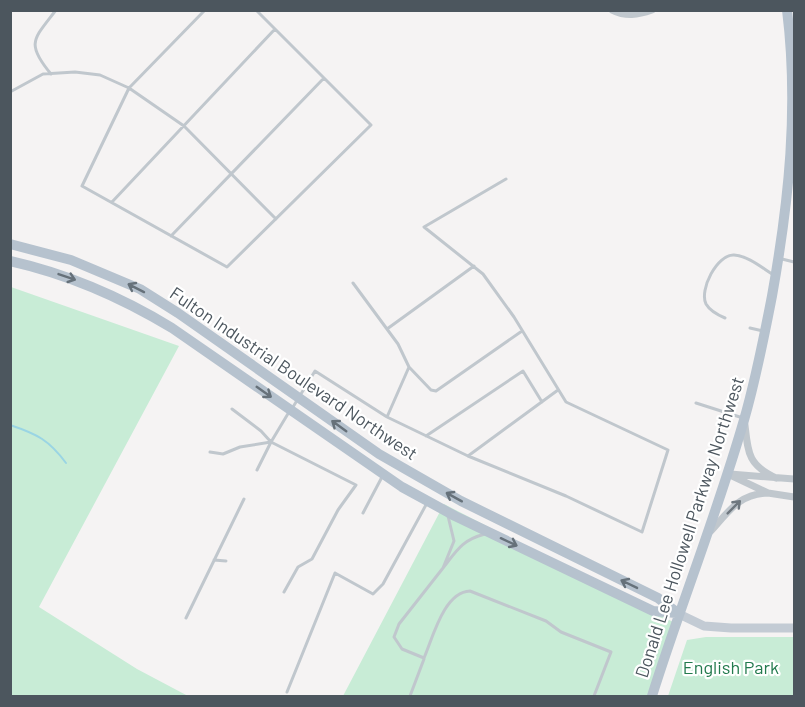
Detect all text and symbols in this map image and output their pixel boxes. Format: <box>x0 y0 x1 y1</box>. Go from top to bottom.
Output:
one-way arrow <box>57 272 76 283</box>
one-way arrow <box>128 282 145 294</box>
street label: Fulton Industrial Boulevard Northwest <box>166 282 422 464</box>
street label: Donald Lee Hollowell Parkway Northwest <box>630 374 748 680</box>
one-way arrow <box>255 385 272 398</box>
one-way arrow <box>332 419 348 432</box>
one-way arrow <box>446 491 463 503</box>
one-way arrow <box>726 499 741 514</box>
one-way arrow <box>499 536 517 548</box>
one-way arrow <box>620 577 638 589</box>
park label: English Park <box>683 656 779 678</box>

